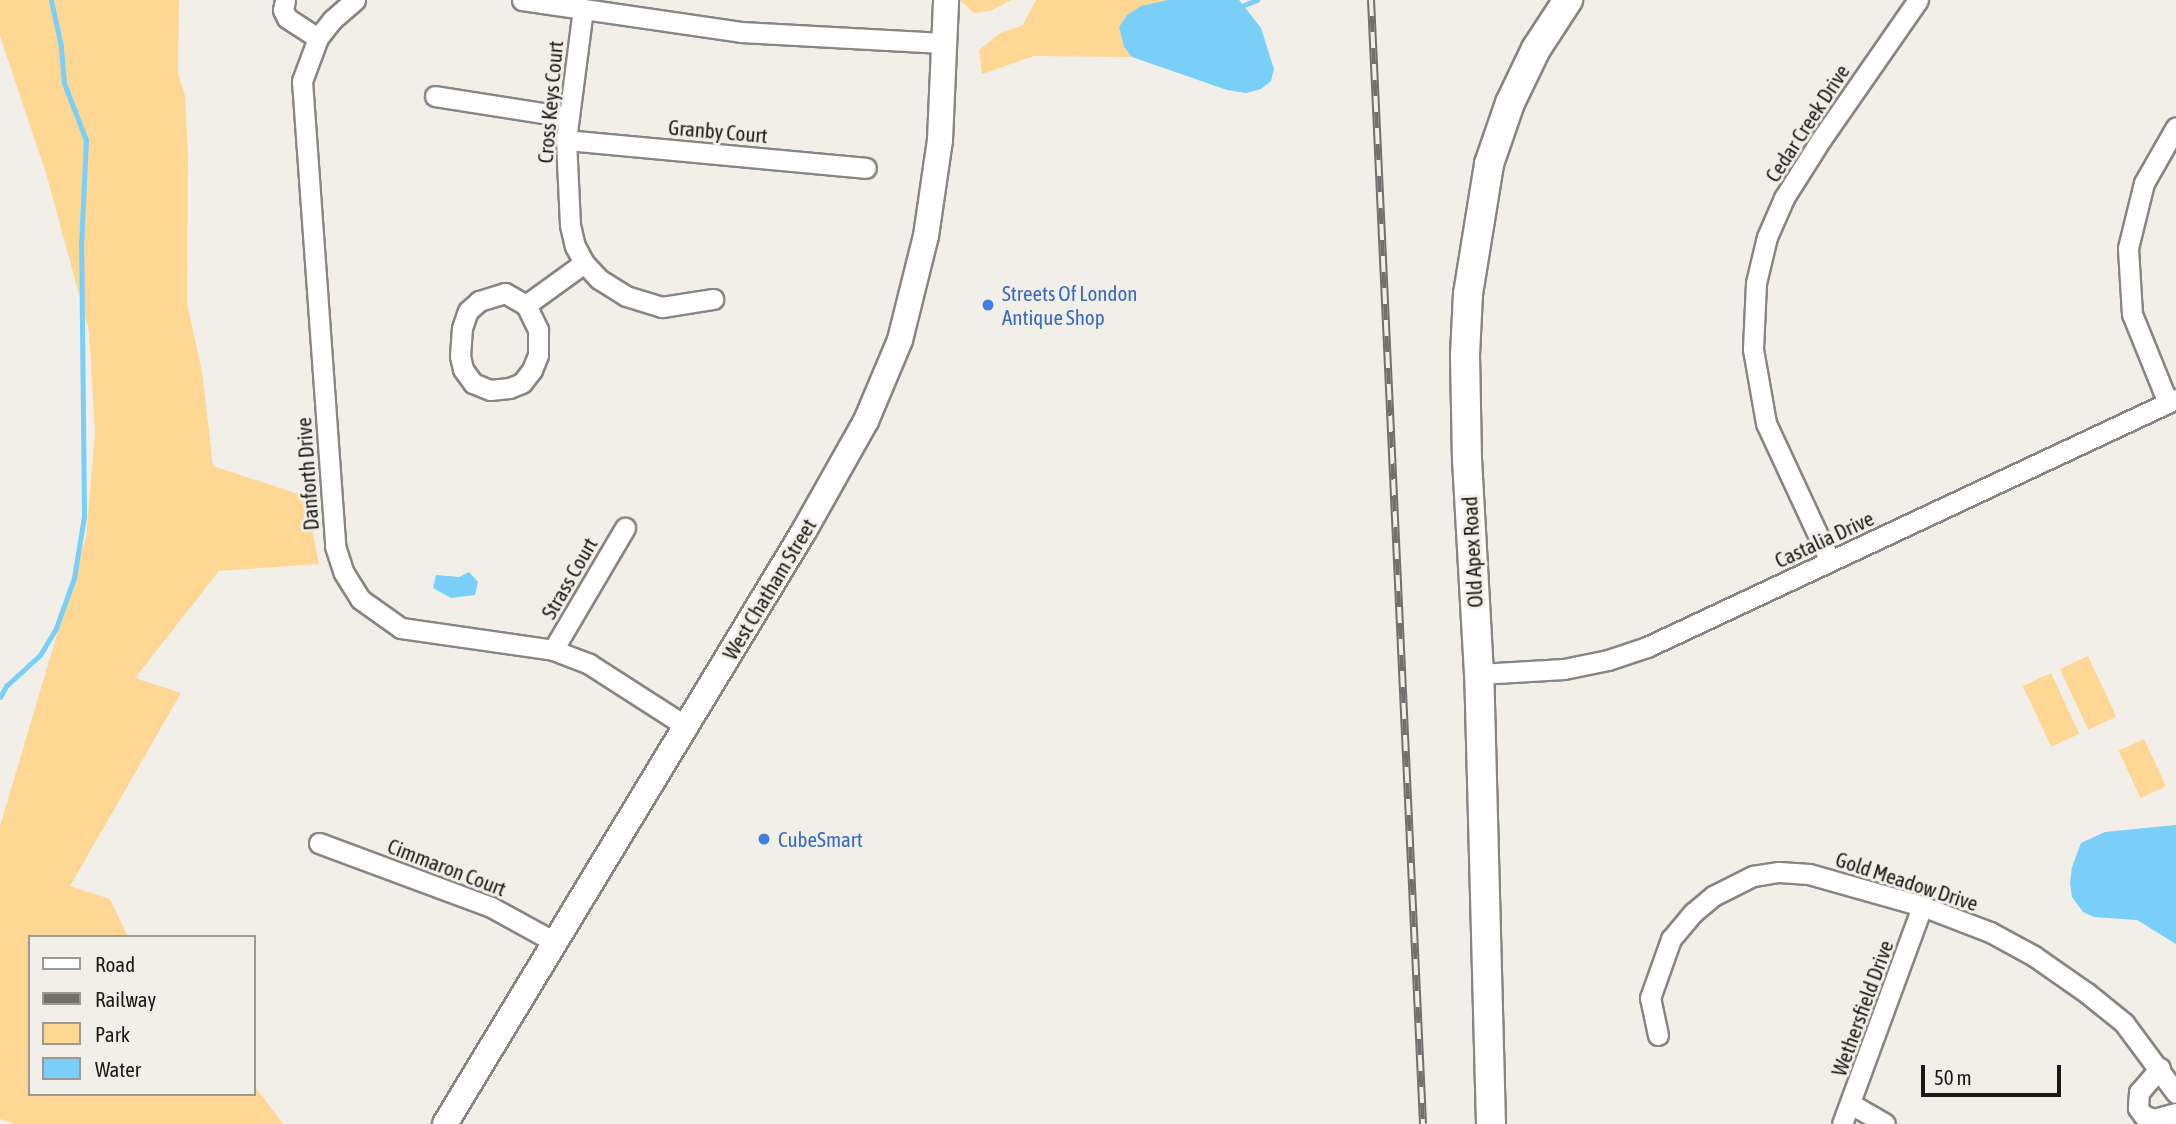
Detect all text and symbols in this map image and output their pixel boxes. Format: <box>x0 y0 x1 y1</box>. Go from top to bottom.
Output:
street label: Cross Keys Court <box>532 40 568 164</box>
street label: Cedar Creek Drive <box>1760 59 1854 187</box>
street label: Granby Court <box>667 114 769 148</box>
place label: Streets Of London Antique Shop <box>1002 280 1137 330</box>
marker: Streets Of London Antique Shop <box>980 297 996 313</box>
street label: Danforth Drive <box>290 417 324 531</box>
street label: Old Apex Road <box>1457 496 1487 608</box>
street label: Castalia Drive <box>1771 505 1877 573</box>
street label: West Chatham Street <box>717 514 821 664</box>
street label: Strass Court <box>536 533 602 623</box>
place label: CubeSmart <box>778 826 863 852</box>
marker: CubeSmart <box>756 831 772 847</box>
street label: Cimmaron Court <box>384 833 510 901</box>
street label: Gold Meadow Drive <box>1833 846 1981 916</box>
legend <box>28 935 256 1096</box>
street label: Wethersfield Drive <box>1826 937 1898 1079</box>
text: Road <box>95 952 135 976</box>
text: Railway <box>95 987 156 1011</box>
text: Park <box>95 1022 130 1046</box>
scale bar <box>1924 1050 2064 1094</box>
text: Water <box>95 1057 141 1081</box>
text: 50 m <box>1934 1065 1972 1089</box>

